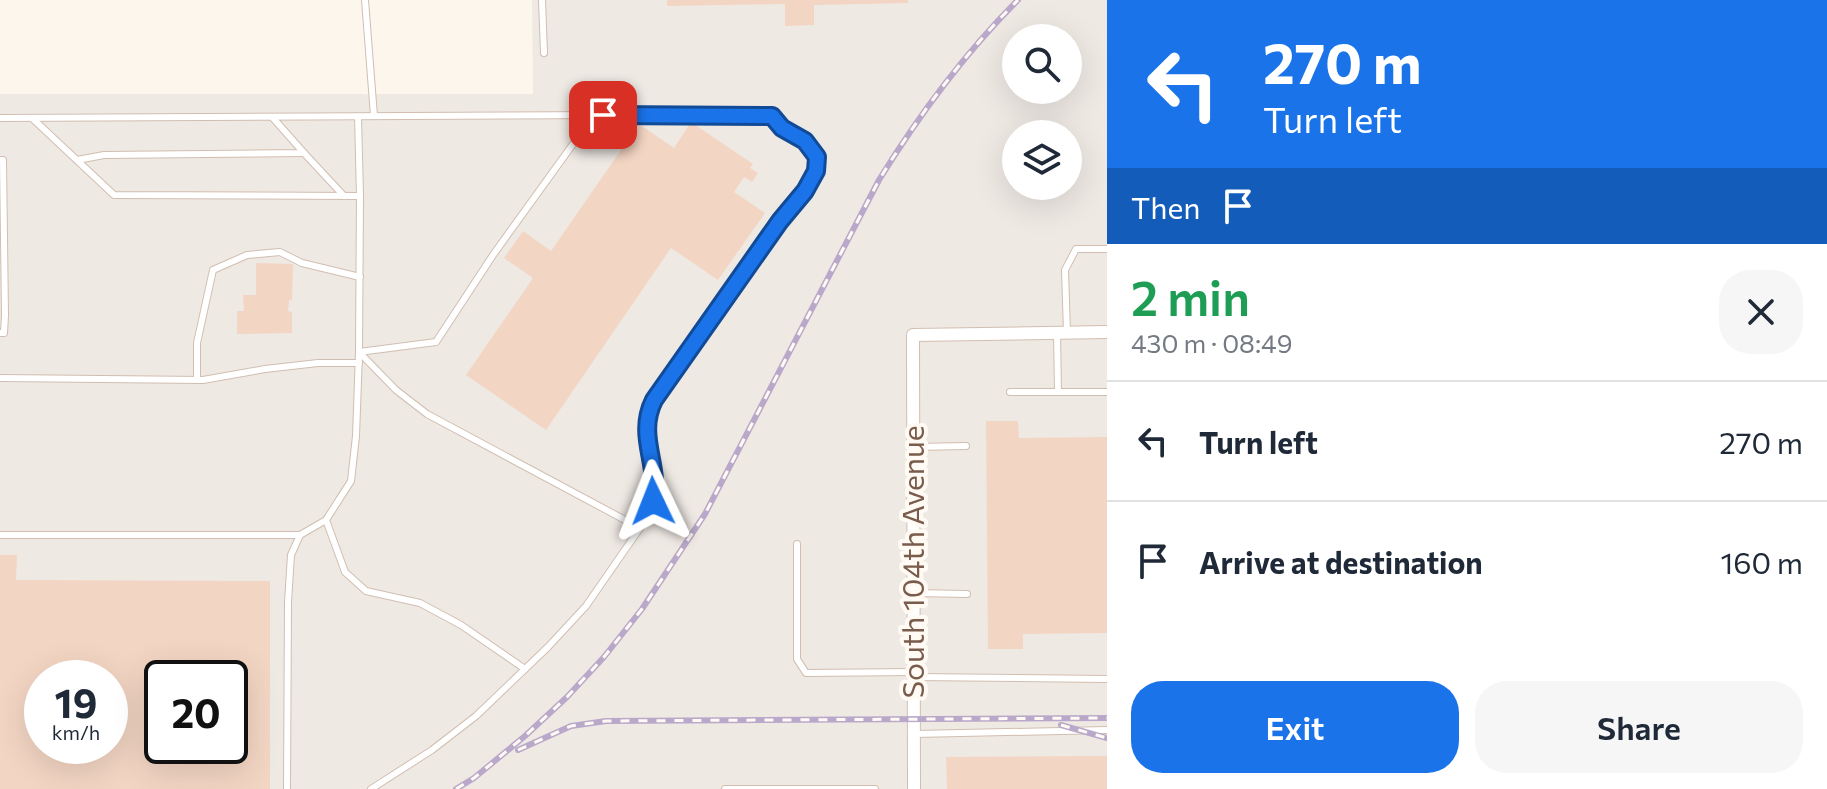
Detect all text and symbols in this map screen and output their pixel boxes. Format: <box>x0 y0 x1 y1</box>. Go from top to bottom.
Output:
map controls <box>1002 24 1082 200</box>
button: search <box>1002 24 1082 104</box>
text: 270 m <box>1263 27 1422 96</box>
icon: left <box>1131 32 1235 136</box>
pin <box>569 81 637 149</box>
icon: arrive <box>581 93 625 137</box>
text: Turn left <box>1263 96 1402 140</box>
button: layers <box>1002 120 1082 200</box>
icon: arrive <box>1216 184 1260 228</box>
text: Then <box>1131 188 1200 225</box>
text: 2 min <box>1131 267 1250 326</box>
button: close <box>1719 270 1803 354</box>
text: 430 m · 08:49 <box>1131 327 1292 358</box>
icon: left <box>1131 419 1175 463</box>
text: Turn left <box>1199 423 1318 460</box>
text: 270 m <box>1719 423 1803 460</box>
street label: South 104th Avenue <box>893 425 930 699</box>
position arrow <box>611 459 695 543</box>
icon: arrive <box>1131 539 1175 583</box>
text: Arrive at destination <box>1199 543 1483 580</box>
text: 160 m <box>1720 543 1803 580</box>
speed limit sign: 20 <box>144 660 248 764</box>
text: 19 <box>55 677 97 726</box>
button: Exit <box>1131 681 1459 773</box>
button: Share <box>1475 681 1803 773</box>
text: km/h <box>52 720 100 744</box>

